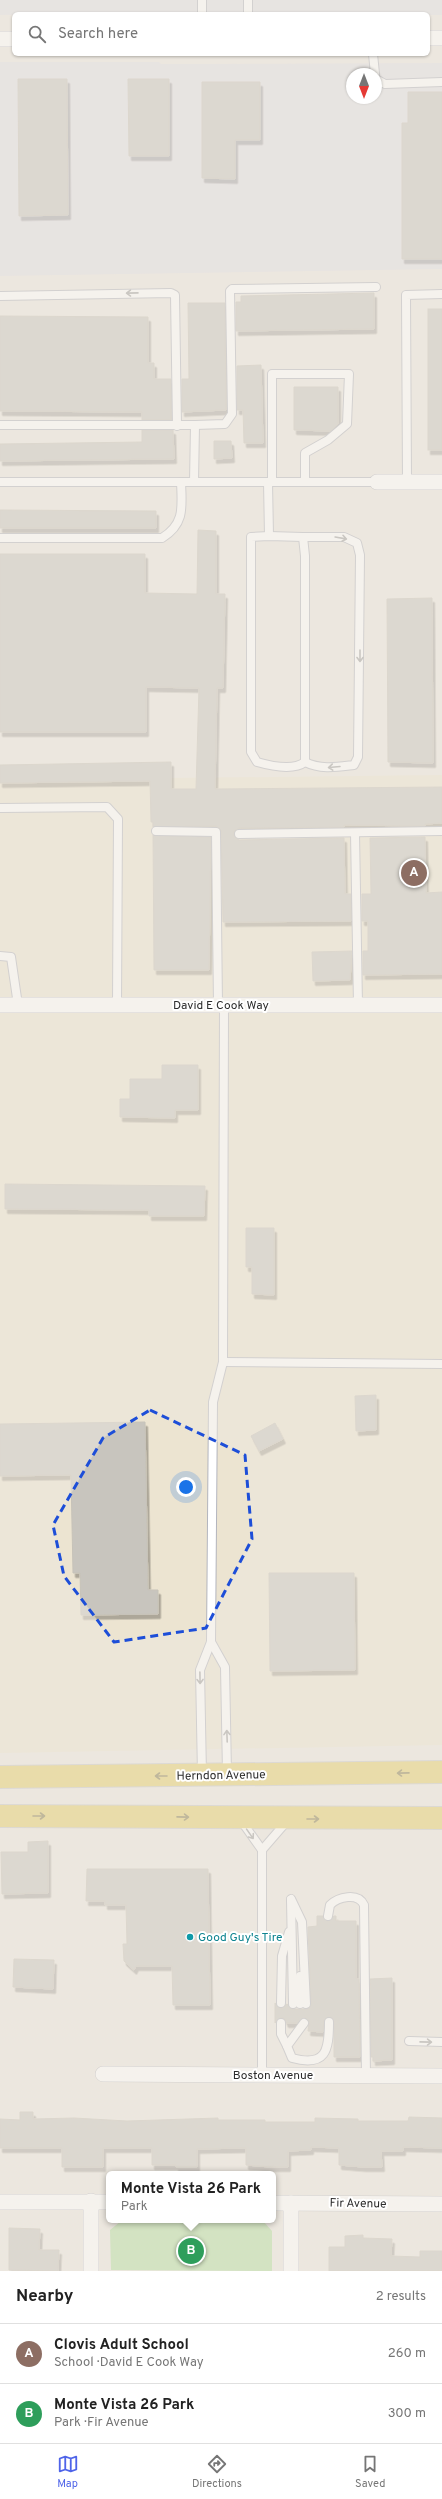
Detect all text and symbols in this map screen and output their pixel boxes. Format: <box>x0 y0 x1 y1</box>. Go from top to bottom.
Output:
search box <box>12 12 430 56</box>
icon: search <box>26 23 48 45</box>
text: Search here <box>58 25 138 44</box>
north arrow <box>346 68 382 104</box>
one-way arrow <box>126 289 139 297</box>
one-way arrow <box>335 535 348 543</box>
one-way arrow <box>356 649 364 662</box>
one-way arrow <box>328 763 341 771</box>
pin: A <box>401 858 427 888</box>
street label: David E Cook Way <box>173 998 269 1014</box>
your location <box>176 1477 196 1497</box>
one-way arrow <box>196 1671 204 1684</box>
one-way arrow <box>223 1730 230 1743</box>
street label: Herndon Avenue <box>176 1767 266 1785</box>
one-way arrow <box>397 1769 410 1777</box>
one-way arrow <box>155 1772 168 1780</box>
one-way arrow <box>32 1812 45 1820</box>
one-way arrow <box>176 1814 189 1821</box>
one-way arrow <box>306 1815 319 1823</box>
one-way arrow <box>246 1828 254 1839</box>
place label: Good Guy's Tire <box>198 1930 282 1946</box>
marker: Good Guy's Tire <box>185 1932 195 1942</box>
one-way arrow <box>419 2038 432 2045</box>
street label: Boston Avenue <box>233 2068 313 2084</box>
popup <box>106 2171 276 2223</box>
text: Monte Vista 26 Park <box>121 2180 261 2199</box>
street label: Fir Avenue <box>329 2196 387 2212</box>
text: Park <box>121 2199 148 2215</box>
pin: B <box>178 2236 204 2266</box>
text: Nearby <box>16 2286 73 2308</box>
text: 2 results <box>376 2289 426 2305</box>
text: Clovis Adult School <box>54 2336 189 2355</box>
text: A <box>24 2346 34 2362</box>
text: 260 m <box>388 2346 426 2362</box>
text: School · David E Cook Way <box>54 2355 204 2371</box>
text: Monte Vista 26 Park <box>54 2396 194 2415</box>
text: B <box>25 2406 33 2422</box>
text: 300 m <box>388 2406 426 2422</box>
text: Park · Fir Avenue <box>54 2415 149 2431</box>
tab: Map <box>57 2453 79 2491</box>
tab: Directions <box>192 2453 242 2491</box>
tab: Saved <box>355 2453 385 2491</box>

